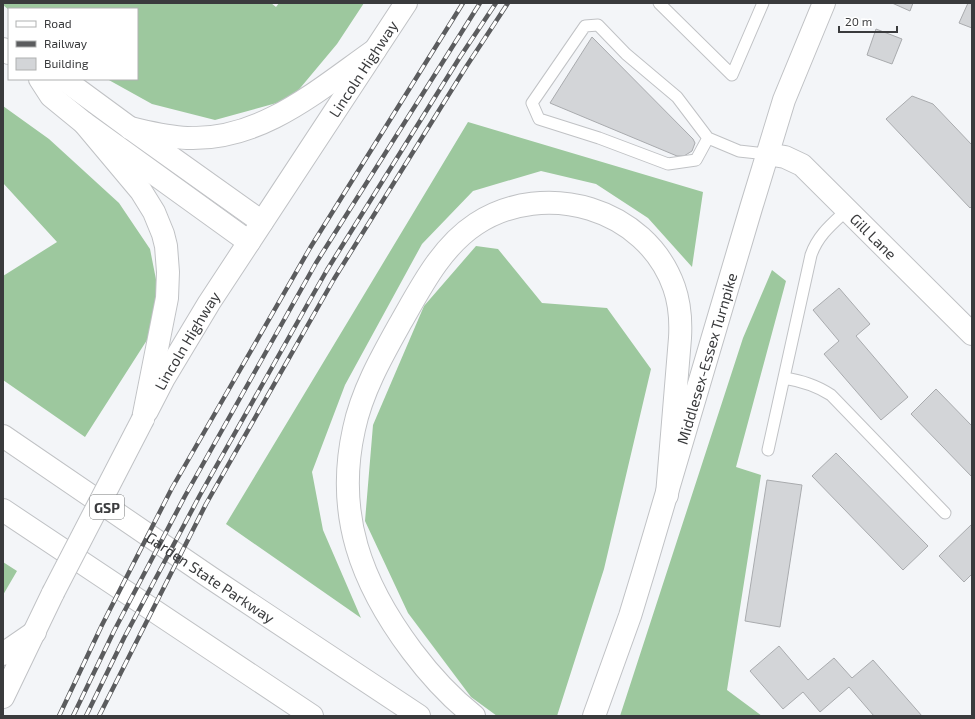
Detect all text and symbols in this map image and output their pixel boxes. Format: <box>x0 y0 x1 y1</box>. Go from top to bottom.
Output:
legend <box>8 8 138 80</box>
scale bar <box>839 8 897 34</box>
text: 20 m <box>845 14 872 28</box>
text: Road <box>44 16 72 30</box>
street label: Lincoln Highway <box>325 17 401 120</box>
text: Railway <box>44 36 88 50</box>
text: Building <box>44 56 89 70</box>
street label: Gill Lane <box>847 209 900 263</box>
street label: Middlesex-Essex Turnpike <box>673 271 740 446</box>
street label: Lincoln Highway <box>150 288 223 393</box>
road number: GSP <box>90 495 124 519</box>
street label: Garden State Parkway <box>143 528 278 627</box>

